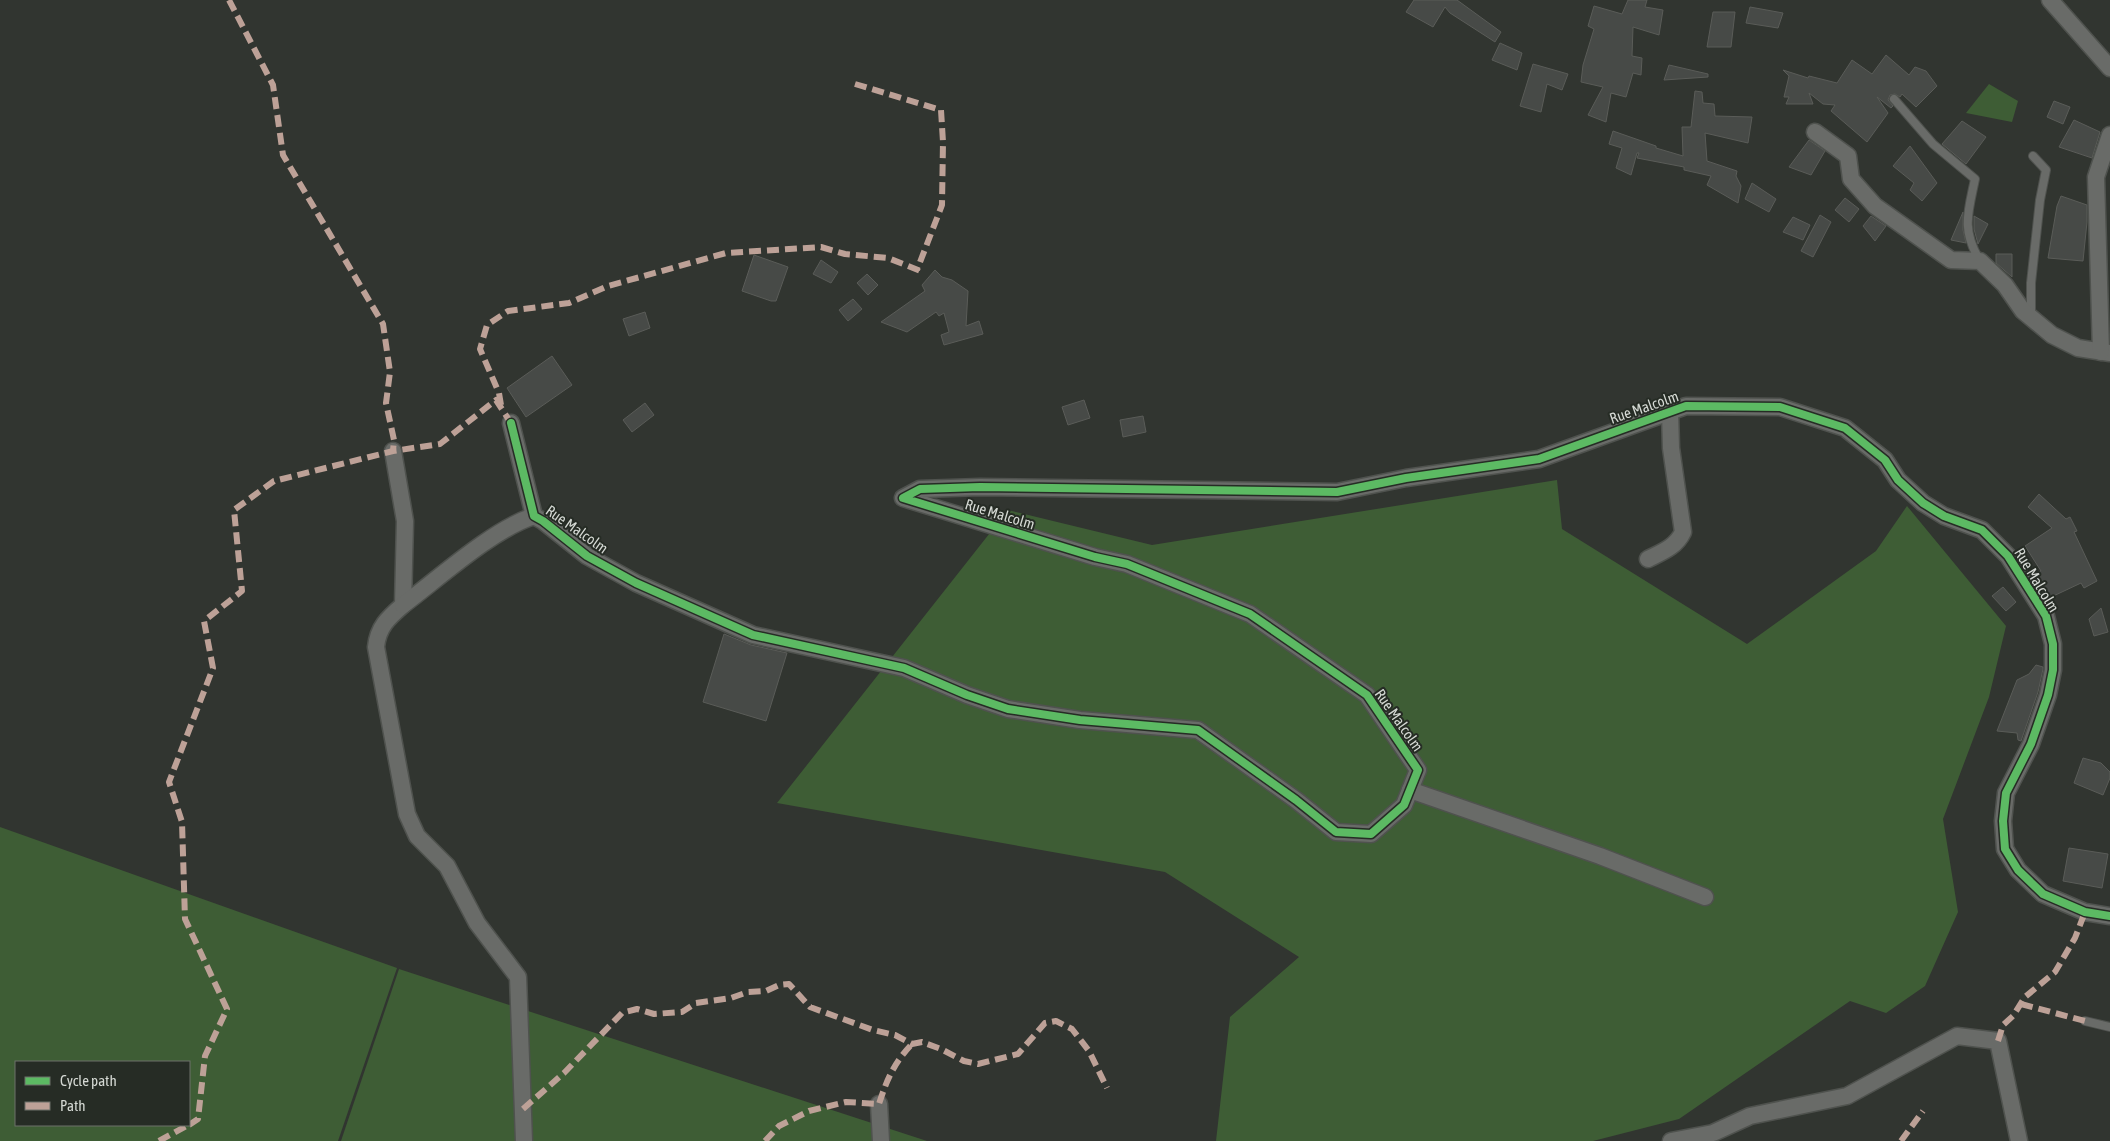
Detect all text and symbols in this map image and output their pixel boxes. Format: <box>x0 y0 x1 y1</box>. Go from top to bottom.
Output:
street label: Rue Malcolm <box>1607 387 1681 427</box>
street label: Rue Malcolm <box>963 495 1037 533</box>
street label: Rue Malcolm <box>543 501 611 557</box>
street label: Rue Malcolm <box>2011 545 2063 615</box>
street label: Rue Malcolm <box>1371 686 1427 754</box>
legend <box>15 1061 190 1126</box>
text: Cycle path <box>60 1072 117 1089</box>
text: Path <box>60 1097 86 1114</box>

